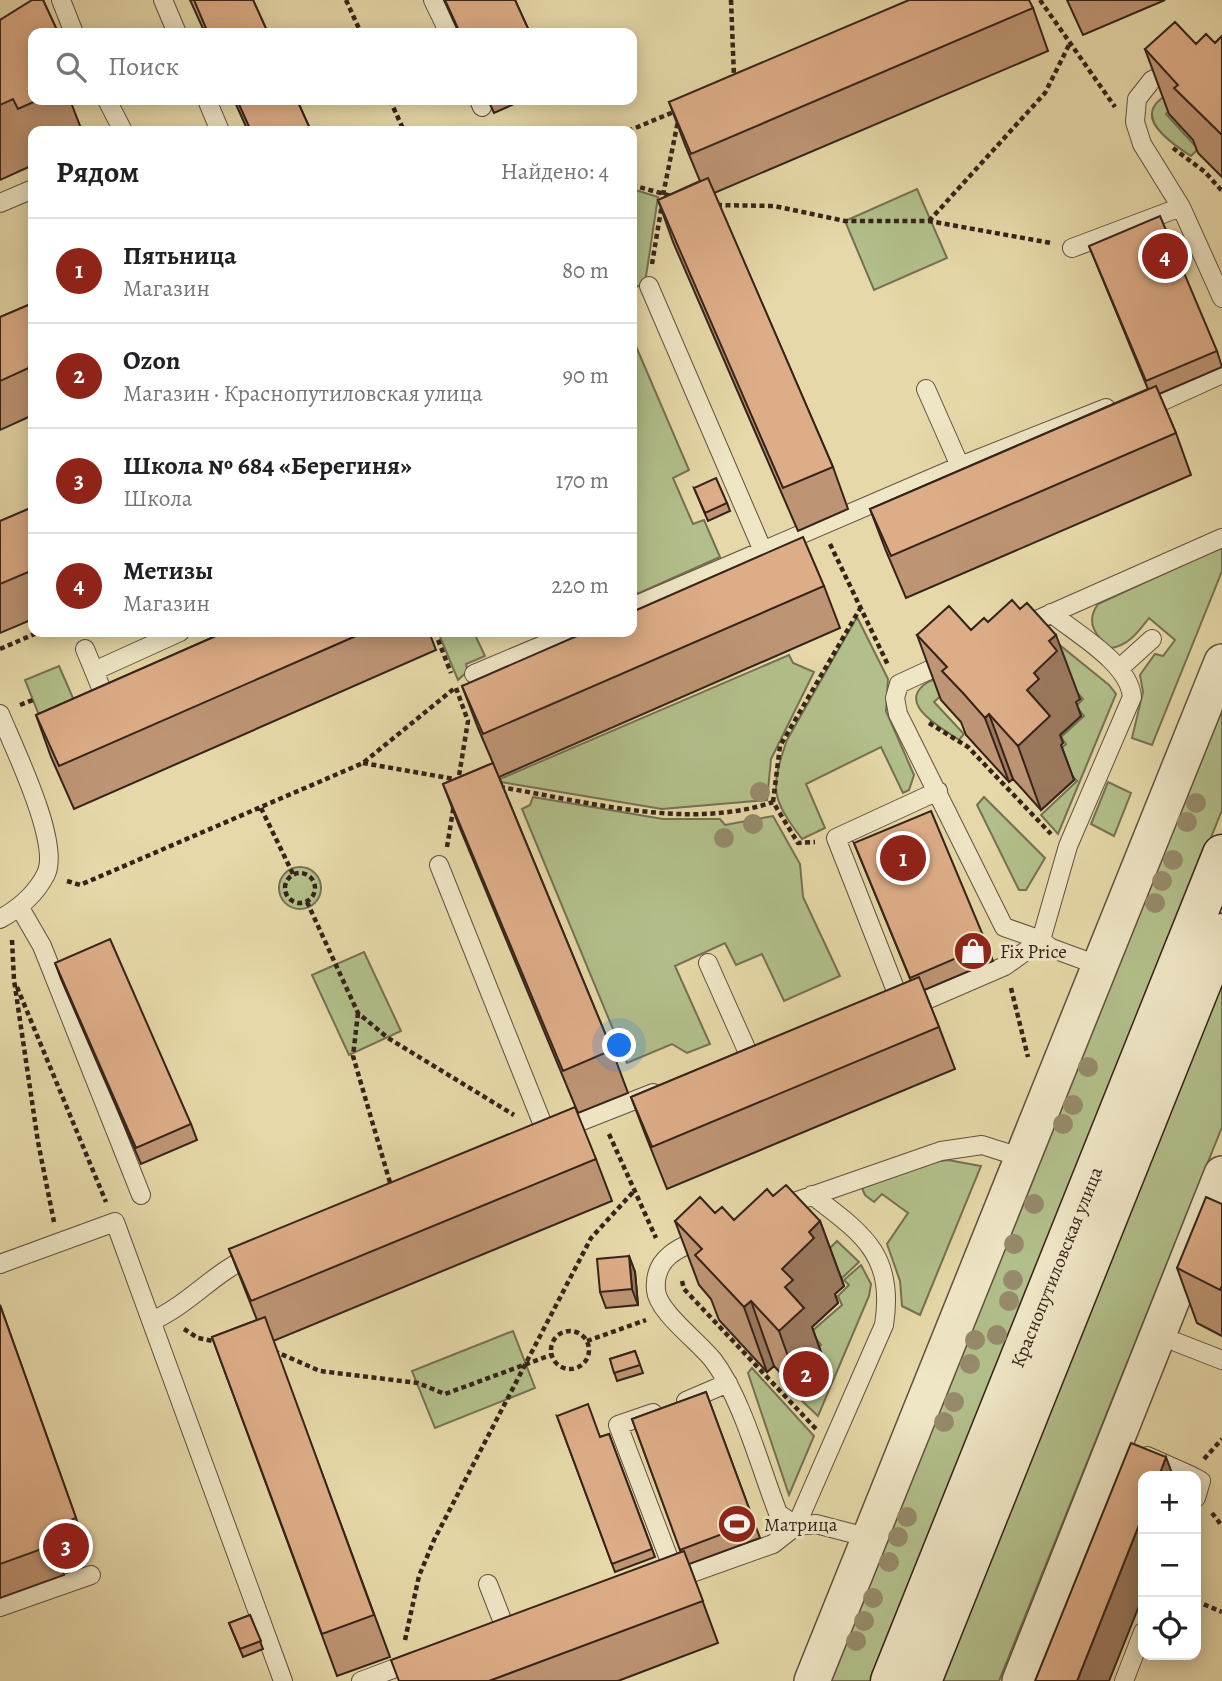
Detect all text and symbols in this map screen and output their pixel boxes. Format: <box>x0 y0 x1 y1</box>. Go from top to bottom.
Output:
search box <box>28 28 637 105</box>
icon: search <box>52 48 90 86</box>
text: Поиск <box>108 49 179 84</box>
text: Рядом <box>56 152 139 192</box>
text: Найдено: 4 <box>501 156 609 187</box>
pin: 4 <box>1142 230 1188 282</box>
text: Пятьница <box>123 238 237 273</box>
text: 1 <box>75 255 83 286</box>
text: 80 m <box>562 255 609 286</box>
text: Магазин <box>123 273 210 304</box>
text: Ozon <box>123 343 181 378</box>
text: 2 <box>73 360 85 391</box>
text: 90 m <box>563 360 609 391</box>
text: Магазин · Краснопутиловская улица <box>123 378 483 409</box>
text: Школа № 684 «Берегиня» <box>123 448 412 483</box>
text: 3 <box>74 465 84 496</box>
text: 170 m <box>556 465 609 496</box>
text: Школа <box>123 483 192 514</box>
text: Метизы <box>123 553 213 588</box>
text: 4 <box>74 570 84 601</box>
text: 220 m <box>551 570 609 601</box>
text: Магазин <box>123 588 210 619</box>
pin: 1 <box>880 832 926 884</box>
shop icon: Fix Price <box>952 930 994 972</box>
place label: Fix Price <box>1000 939 1067 965</box>
your location <box>602 1028 636 1062</box>
street label: Краснопутиловская улица <box>1005 1163 1109 1372</box>
pin: 2 <box>783 1348 829 1400</box>
map controls <box>1138 1471 1201 1660</box>
button: + <box>1138 1471 1201 1534</box>
sports icon: Матрица <box>716 1503 758 1545</box>
place label: Матрица <box>764 1512 838 1538</box>
pin: 3 <box>43 1520 89 1572</box>
button: − <box>1138 1534 1201 1597</box>
button: locate <box>1138 1597 1201 1660</box>

